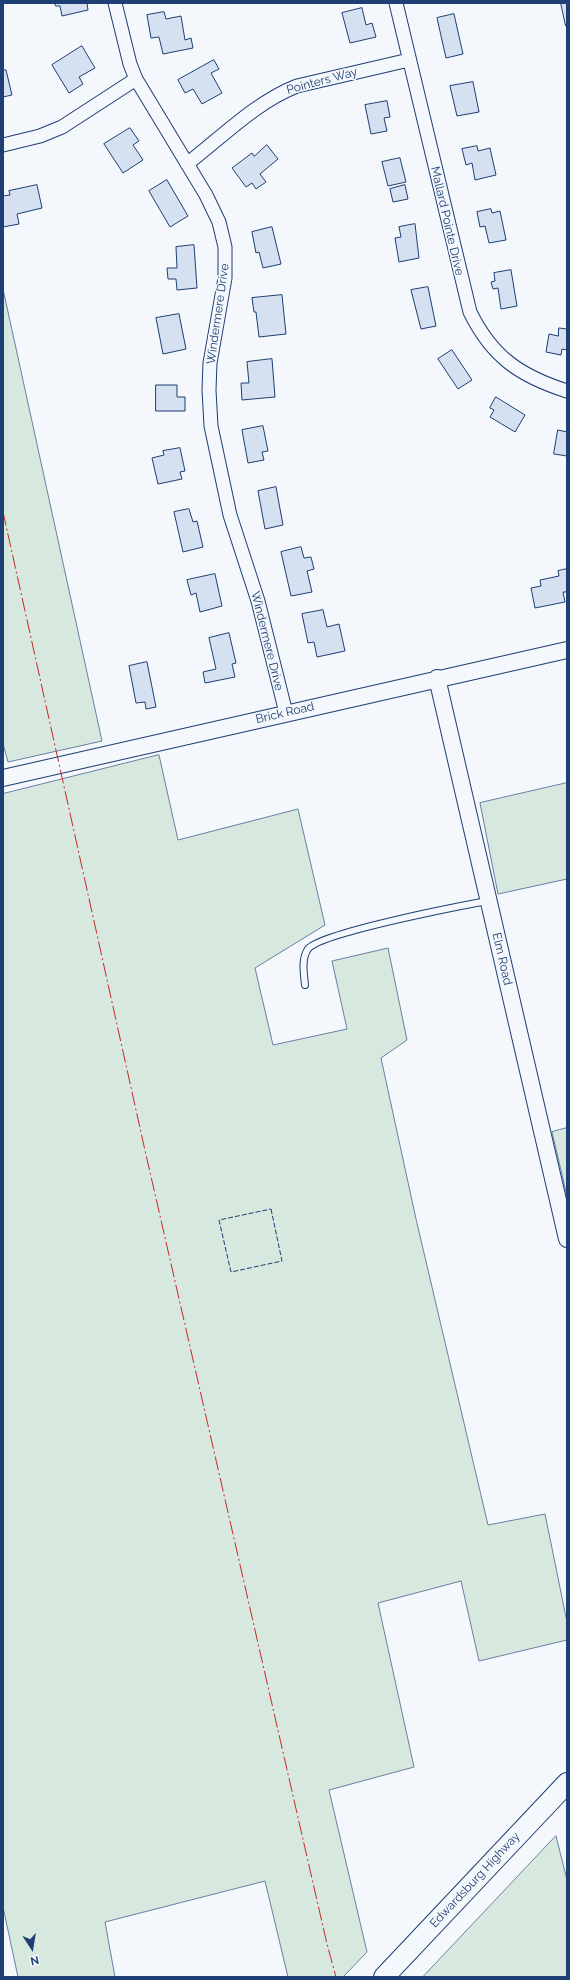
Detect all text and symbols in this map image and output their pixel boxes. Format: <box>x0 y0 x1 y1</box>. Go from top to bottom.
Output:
street label: Pointers Way <box>285 65 359 97</box>
street label: Mallard Pointe Drive <box>427 165 467 277</box>
street label: Windermere Drive <box>204 263 232 365</box>
street label: Windermere Drive <box>248 590 286 692</box>
street label: Brick Road <box>254 699 316 727</box>
street label: Elm Road <box>489 931 515 987</box>
street label: Edwardsburg Highway <box>427 1829 523 1931</box>
north arrow <box>12 1928 52 1968</box>
text: N <box>29 1953 40 1967</box>

